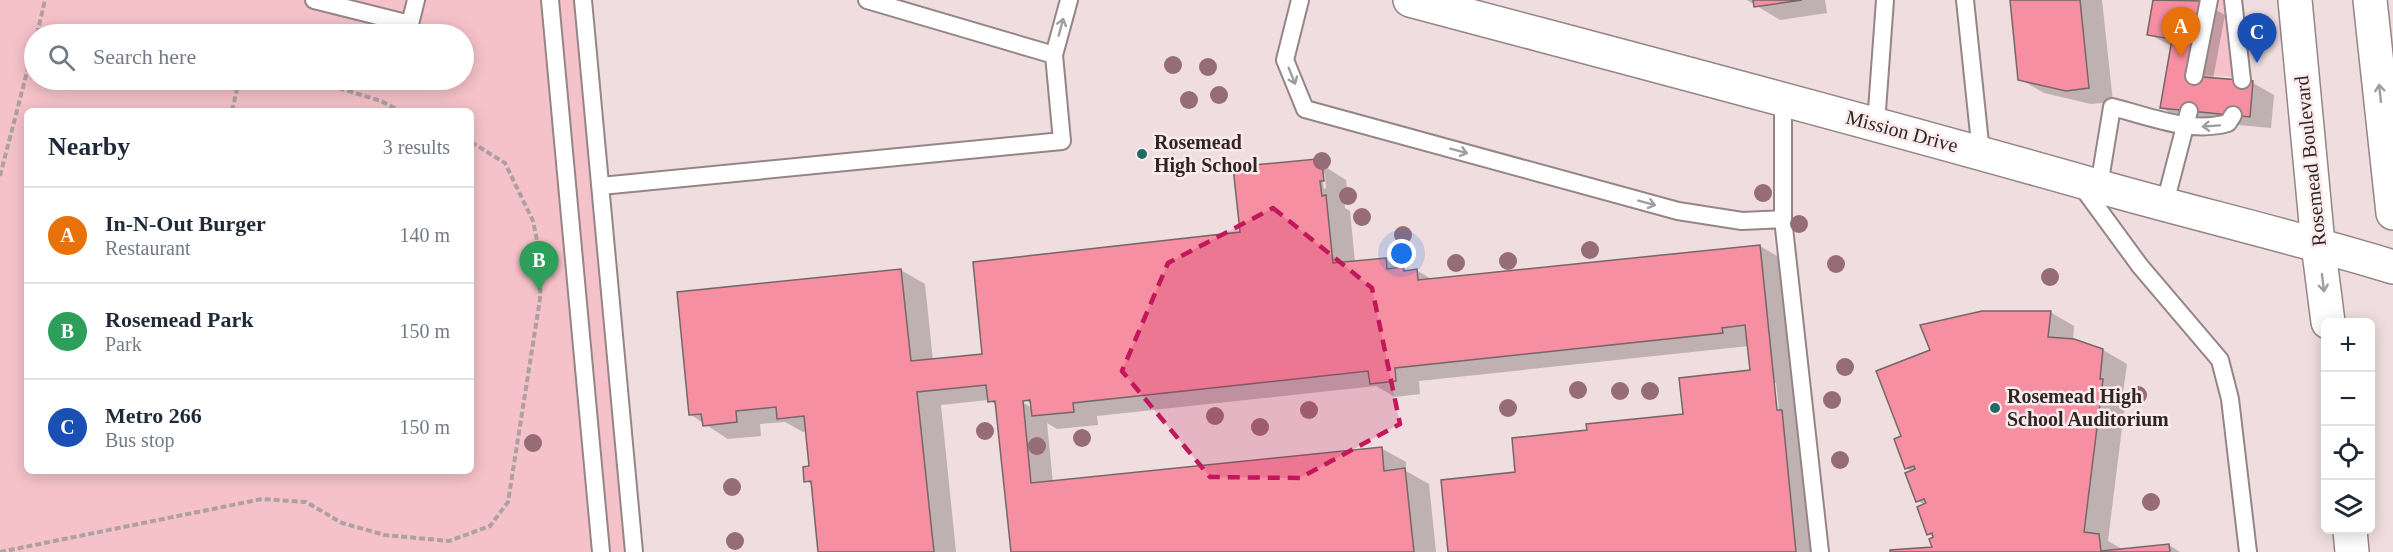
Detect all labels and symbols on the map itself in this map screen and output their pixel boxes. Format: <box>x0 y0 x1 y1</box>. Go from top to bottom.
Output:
pin: A <box>2162 8 2200 57</box>
pin: C <box>2238 14 2276 63</box>
one-way arrow <box>1056 18 1068 37</box>
one-way arrow <box>1287 67 1298 85</box>
street label: Rosemead Boulevard <box>2290 75 2330 247</box>
one-way arrow <box>2374 83 2385 103</box>
street label: Mission Drive <box>1844 105 1961 157</box>
one-way arrow <box>2202 121 2221 132</box>
place label: Rosemead High School <box>1154 131 1258 177</box>
one-way arrow <box>1449 146 1468 158</box>
marker: Rosemead High School <box>1135 147 1149 161</box>
one-way arrow <box>1637 198 1656 209</box>
your location <box>1387 239 1416 268</box>
pin: B <box>520 242 558 291</box>
one-way arrow <box>2318 273 2329 293</box>
place label: Rosemead High School Auditorium <box>2007 385 2169 430</box>
marker: Rosemead High School Auditorium <box>1988 401 2002 415</box>

